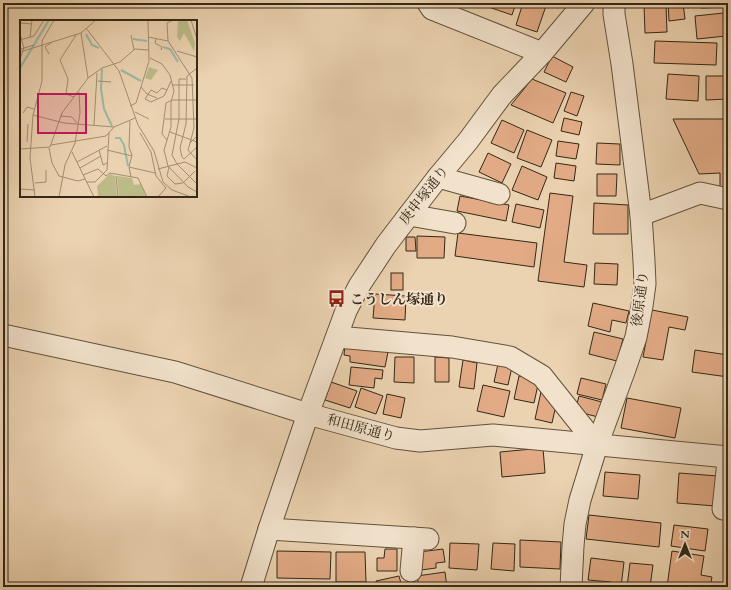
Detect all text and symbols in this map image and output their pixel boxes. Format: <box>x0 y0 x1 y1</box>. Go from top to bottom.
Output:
inset map <box>20 20 197 197</box>
street label: 庚申塚通り <box>395 162 453 228</box>
street label: 後原通り <box>627 270 653 328</box>
bus stop icon: こうしん塚通り <box>327 289 347 309</box>
place label: こうしん塚通り <box>350 290 448 309</box>
street label: 和田原通り <box>325 410 397 446</box>
north arrow <box>665 524 705 564</box>
text: N <box>680 527 690 542</box>

